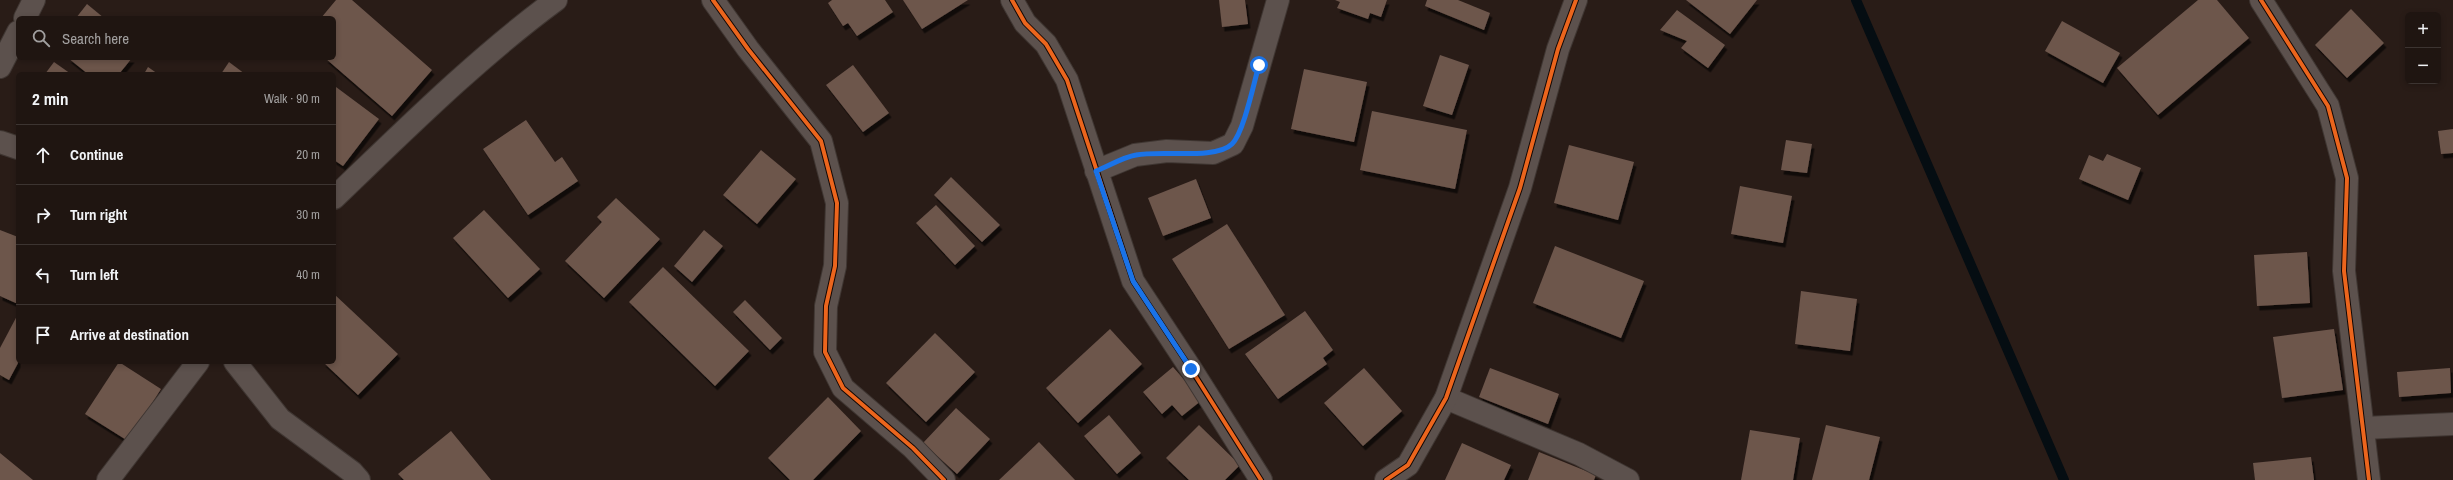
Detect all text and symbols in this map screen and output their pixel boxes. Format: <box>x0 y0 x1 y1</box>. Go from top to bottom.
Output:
map controls <box>2405 12 2441 84</box>
button: + <box>2405 12 2441 48</box>
search box <box>16 16 336 60</box>
icon: search <box>30 27 52 49</box>
text: Search here <box>62 28 129 49</box>
button: − <box>2405 48 2441 84</box>
route start <box>1250 56 1268 74</box>
text: 2 min <box>32 87 68 110</box>
text: Walk · 90 m <box>264 90 320 107</box>
icon: ahead <box>32 144 54 166</box>
text: Continue <box>70 144 123 165</box>
text: 20 m <box>296 146 320 163</box>
icon: right <box>32 204 54 226</box>
text: Turn right <box>70 204 127 225</box>
text: 30 m <box>296 206 320 223</box>
icon: left <box>32 264 54 286</box>
text: Turn left <box>70 264 118 285</box>
text: 40 m <box>296 266 320 283</box>
icon: arrive <box>32 324 54 346</box>
text: Arrive at destination <box>70 324 189 345</box>
route end <box>1182 360 1200 378</box>

